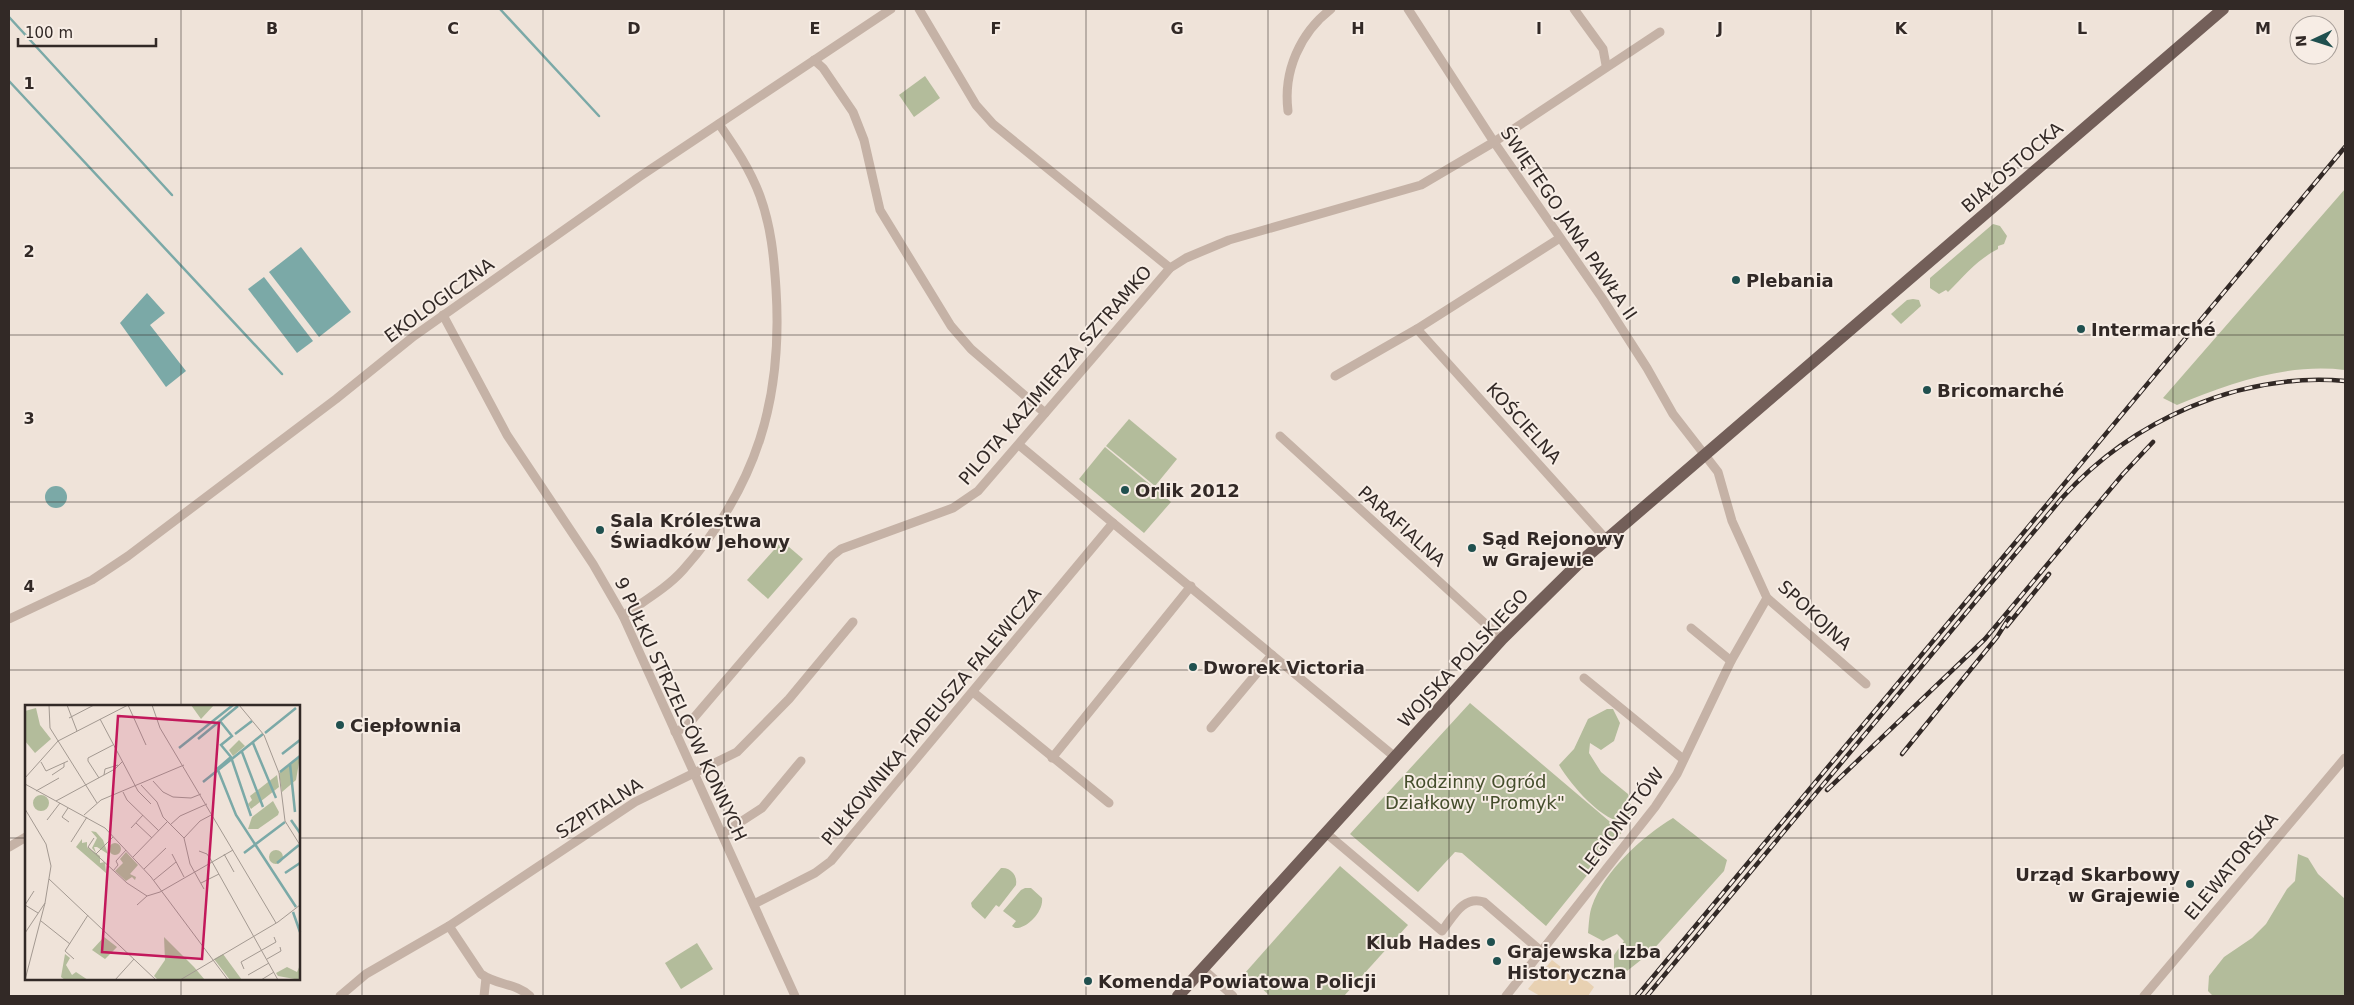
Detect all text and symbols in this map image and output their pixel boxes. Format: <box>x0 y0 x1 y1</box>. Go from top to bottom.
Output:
scale bar <box>18 15 155 47</box>
north arrow <box>2289 15 2339 65</box>
text: B <box>266 19 278 38</box>
text: C <box>447 19 459 38</box>
text: D <box>627 19 641 38</box>
text: E <box>810 19 820 38</box>
text: F <box>991 19 1001 38</box>
text: G <box>1170 19 1184 38</box>
text: H <box>1351 19 1365 38</box>
text: I <box>1536 19 1542 38</box>
text: J <box>1716 19 1723 38</box>
text: K <box>1895 19 1908 38</box>
text: L <box>2077 19 2087 38</box>
text: M <box>2255 19 2271 38</box>
text: 100 m <box>25 24 73 42</box>
text: N <box>2293 35 2309 47</box>
text: 1 <box>23 74 35 93</box>
street label: BIAŁOSTOCKA <box>1957 117 2067 217</box>
street label: ŚWIĘTEGO JANA PAWŁA II <box>1496 122 1642 324</box>
text: 2 <box>23 242 35 261</box>
street label: EKOLOGICZNA <box>380 253 498 347</box>
street label: PILOTA KAZIMIERZA SZTRAMKO <box>954 261 1156 489</box>
place label: Plebania <box>1746 270 1834 291</box>
marker: Plebania <box>1730 274 1742 286</box>
place label: Intermarché <box>2091 319 2216 340</box>
marker: Intermarché <box>2075 323 2087 335</box>
street label: KOŚCIELNA <box>1482 378 1566 468</box>
place label: Bricomarché <box>1937 380 2064 401</box>
marker: Bricomarché <box>1921 384 1933 396</box>
text: 3 <box>23 409 35 428</box>
place label: Orlik 2012 <box>1135 480 1240 501</box>
street label: PARAFIALNA <box>1354 481 1450 571</box>
marker: Orlik 2012 <box>1119 484 1131 496</box>
place label: Sala Królestwa Świadków Jehowy <box>610 510 790 552</box>
marker: Sala Królestwa Świadków Jehowy <box>594 524 606 536</box>
place label: Sąd Rejonowy w Grajewie <box>1482 528 1625 570</box>
marker: Sąd Rejonowy w Grajewie <box>1466 542 1478 554</box>
street label: 9 PUŁKU STRZELCÓW KONNYCH <box>611 574 751 844</box>
street label: SPOKOJNA <box>1774 576 1856 655</box>
text: 4 <box>23 577 35 596</box>
street label: PUŁKOWNIKA TADEUSZA FALEWICZA <box>817 582 1046 849</box>
street label: WOJSKA POLSKIEGO <box>1393 585 1533 731</box>
place label: Dworek Victoria <box>1203 657 1365 678</box>
marker: Dworek Victoria <box>1187 661 1199 673</box>
inset map <box>25 705 300 980</box>
place label: Ciepłownia <box>350 715 461 736</box>
marker: Ciepłownia <box>334 719 346 731</box>
street label: LEGIONISTÓW <box>1574 763 1668 878</box>
park label: Rodzinny Ogród Działkowy "Promyk" <box>1385 771 1565 813</box>
street label: SZPITALNA <box>552 773 647 843</box>
street label: ELEWATORSKA <box>2180 808 2282 924</box>
place label: Urząd Skarbowy w Grajewie <box>2015 864 2180 906</box>
marker: Urząd Skarbowy w Grajewie <box>2184 878 2196 890</box>
place label: Klub Hades <box>1366 932 1481 953</box>
marker: Klub Hades <box>1485 936 1497 948</box>
place label: Grajewska Izba Historyczna <box>1507 941 1661 983</box>
marker: Grajewska Izba Historyczna <box>1491 955 1503 967</box>
place label: Komenda Powiatowa Policji <box>1098 971 1377 992</box>
marker: Komenda Powiatowa Policji <box>1082 975 1094 987</box>

